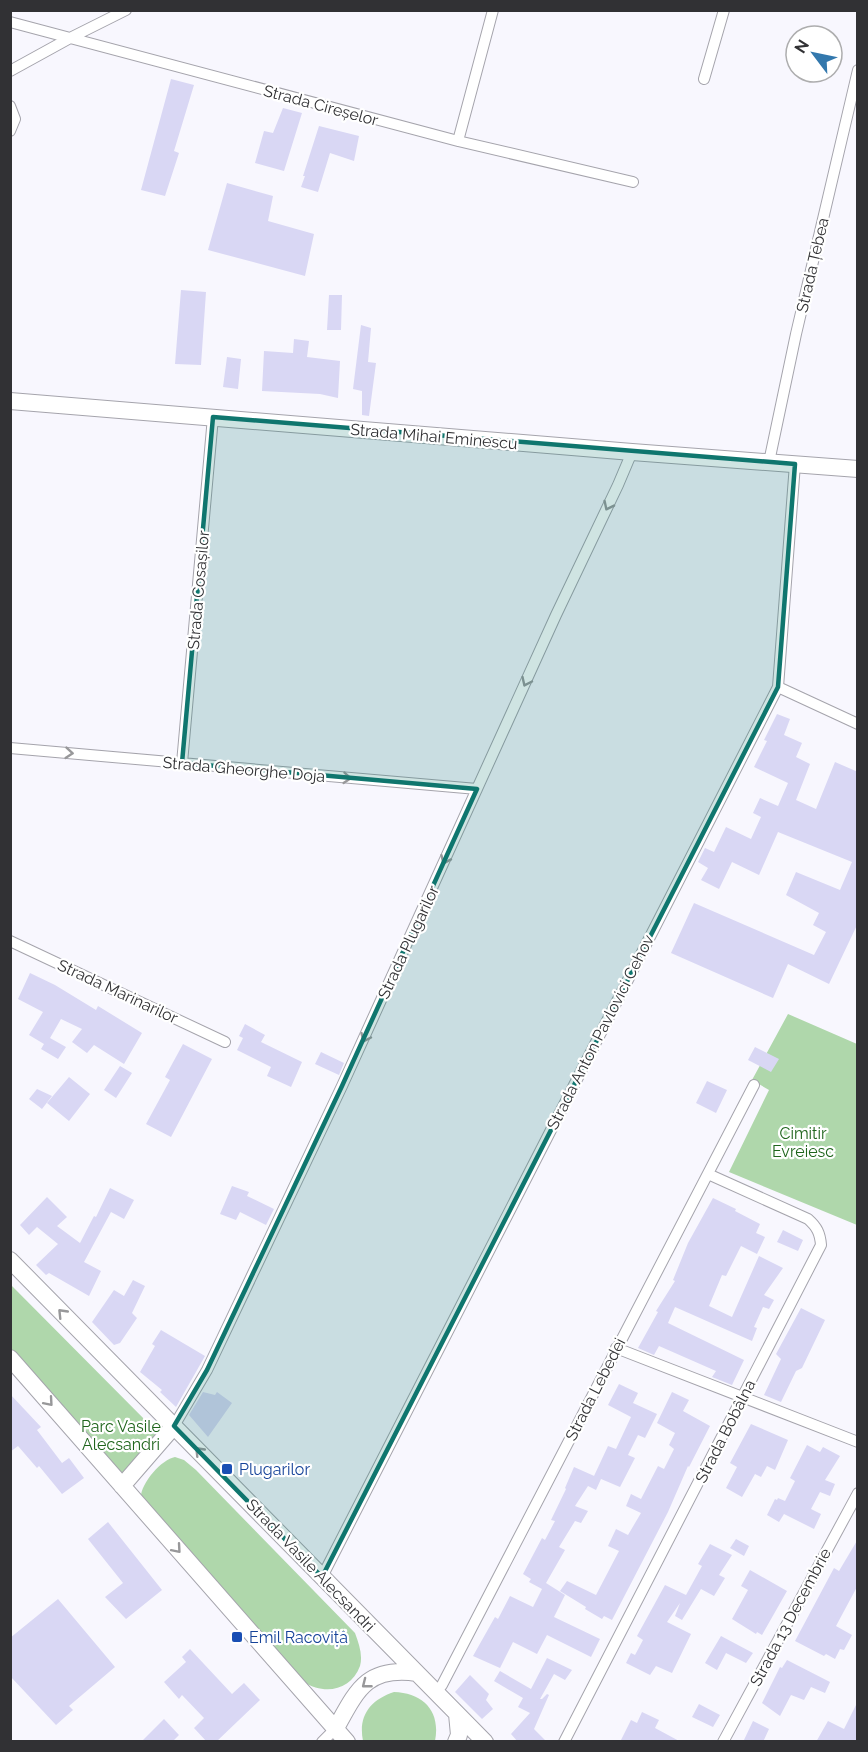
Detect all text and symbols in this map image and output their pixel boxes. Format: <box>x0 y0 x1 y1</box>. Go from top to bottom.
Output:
north arrow <box>784 24 844 84</box>
text: N <box>790 36 813 57</box>
street label: Strada Cireșelor <box>262 81 381 130</box>
street label: Strada Țebea <box>792 216 833 314</box>
street label: Strada Mihai Eminescu <box>350 420 518 453</box>
one-way arrow <box>604 500 616 511</box>
street label: Strada Cosașilor <box>184 529 213 650</box>
one-way arrow <box>521 676 533 687</box>
one-way arrow <box>64 746 73 759</box>
street label: Strada Gheorghe Doja <box>162 753 326 786</box>
one-way arrow <box>342 771 351 784</box>
one-way arrow <box>441 854 453 865</box>
street label: Strada Plugarilor <box>374 882 443 1002</box>
street label: Strada Anton Pavlovici Cehov <box>543 931 658 1133</box>
street label: Strada Marinarilor <box>55 955 181 1028</box>
one-way arrow <box>360 1031 372 1042</box>
park label: Cimitir Evreiesc <box>772 1124 834 1161</box>
one-way arrow <box>58 1309 69 1320</box>
street label: Strada Lebedei <box>561 1335 629 1444</box>
street label: Strada Bobâlna <box>691 1377 760 1486</box>
one-way arrow <box>42 1395 53 1406</box>
park label: Parc Vasile Alecsandri <box>81 1417 161 1454</box>
one-way arrow <box>196 1448 207 1459</box>
place label: Plugarilor <box>239 1460 310 1479</box>
marker: Plugarilor <box>220 1462 234 1476</box>
street label: Strada Vasile Alecsandri <box>242 1495 379 1636</box>
one-way arrow <box>170 1542 181 1553</box>
street label: Strada 13 Decembrie <box>746 1545 835 1689</box>
place label: Emil Racoviță <box>249 1628 348 1647</box>
marker: Emil Racoviță <box>230 1630 244 1644</box>
one-way arrow <box>362 1677 373 1688</box>

